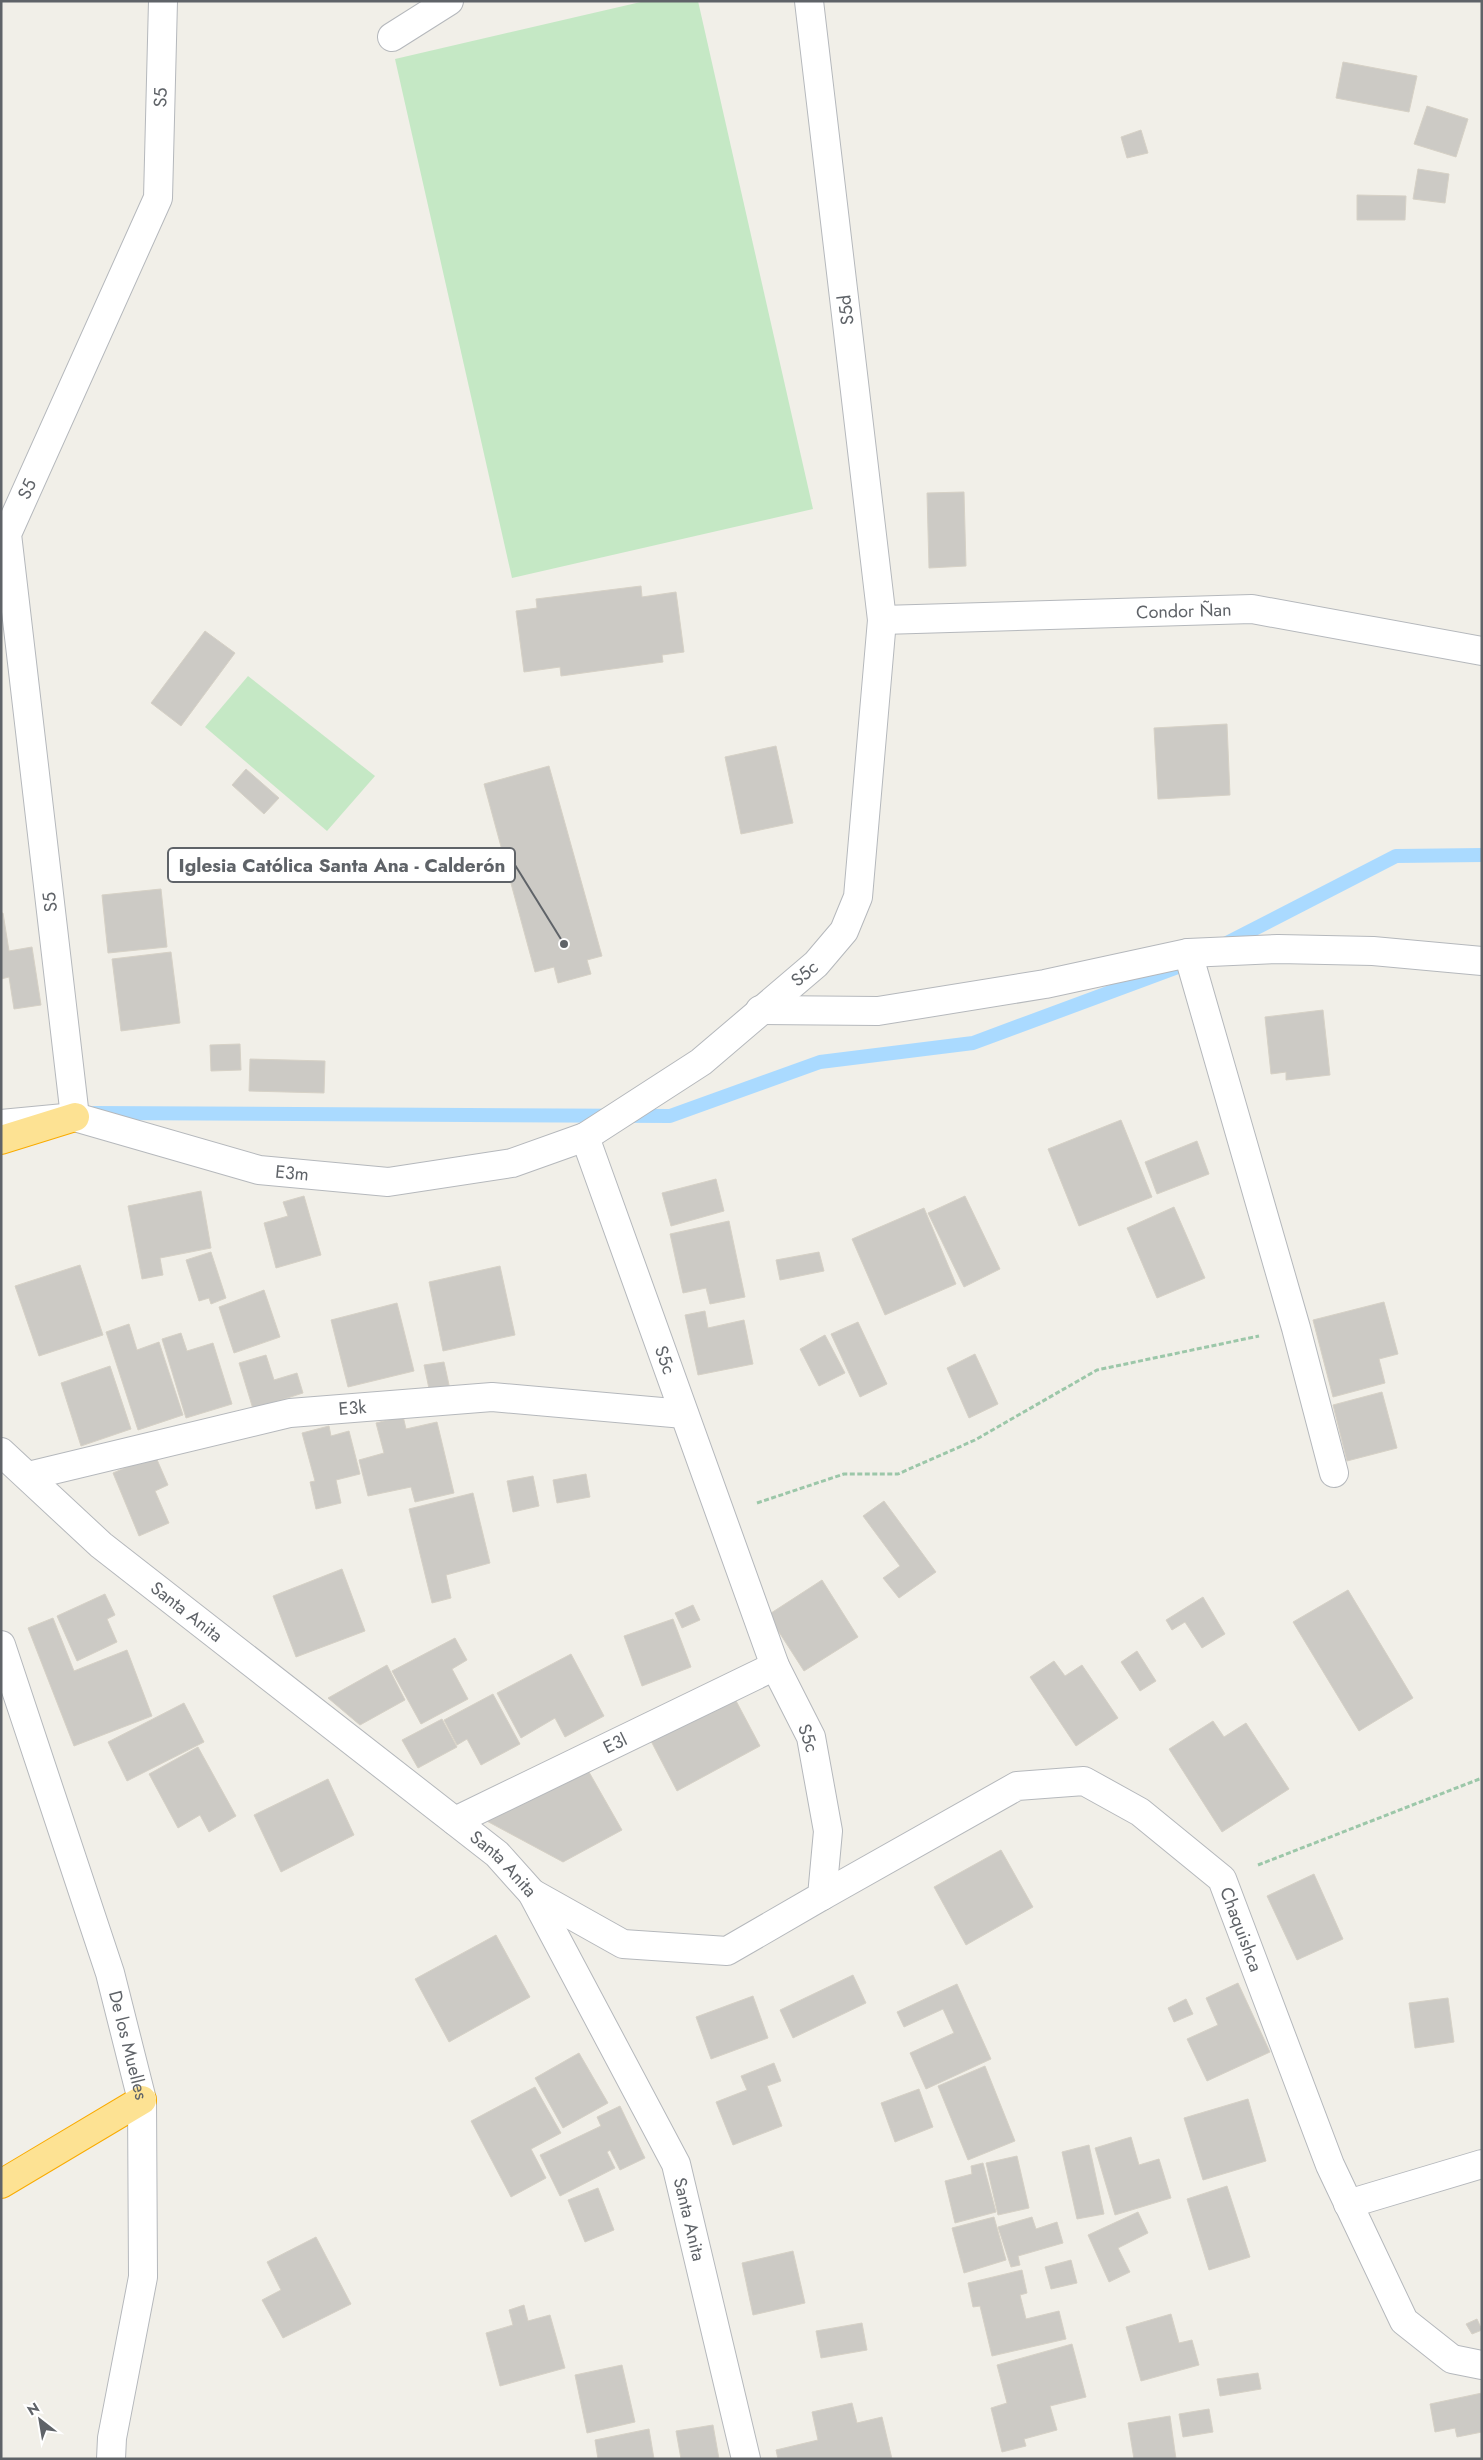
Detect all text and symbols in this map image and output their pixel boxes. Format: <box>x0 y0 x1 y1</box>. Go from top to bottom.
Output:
street label: S5 <box>147 87 174 108</box>
street label: S5d <box>831 293 861 327</box>
street label: S5 <box>11 475 43 504</box>
street label: Condor Ñan <box>1136 597 1232 625</box>
callout: Iglesia Católica Santa Ana - Calderón <box>168 848 515 882</box>
text: Iglesia Católica Santa Ana - Calderón <box>179 852 505 879</box>
street label: S5 <box>36 890 64 914</box>
street label: S5c <box>785 955 824 993</box>
street label: E3m <box>274 1159 310 1188</box>
street label: S5c <box>648 1342 682 1378</box>
street label: E3k <box>338 1394 367 1422</box>
street label: Santa Anita <box>145 1575 228 1648</box>
street label: S5c <box>791 1720 825 1756</box>
street label: E3l <box>599 1727 632 1760</box>
street label: Santa Anita <box>464 1824 543 1903</box>
street label: Chaquishca <box>1213 1883 1269 1976</box>
street label: De los Muelles <box>102 1988 154 2102</box>
street label: Santa Anita <box>667 2175 712 2264</box>
north arrow <box>15 2395 65 2445</box>
text: N <box>23 2397 43 2420</box>

